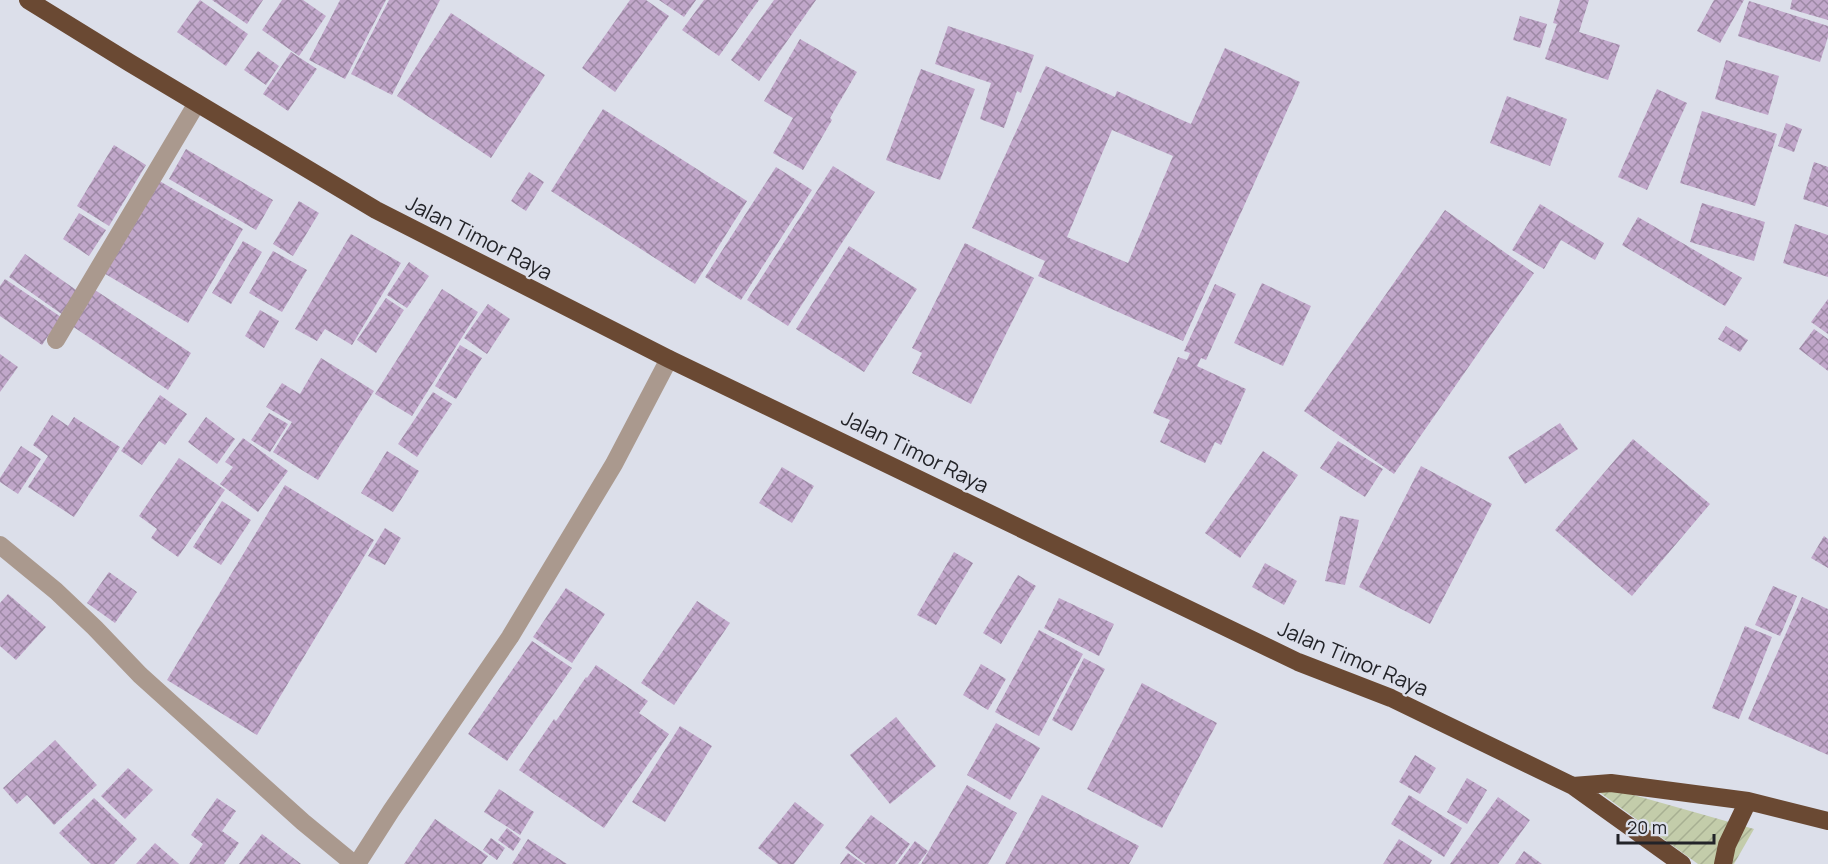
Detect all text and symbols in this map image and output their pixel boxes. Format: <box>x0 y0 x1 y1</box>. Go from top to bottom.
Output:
street label: Jalan Timor Raya <box>402 188 557 286</box>
street label: Jalan Timor Raya <box>837 403 994 499</box>
street label: Jalan Timor Raya <box>1274 614 1433 702</box>
scale bar <box>1618 807 1714 845</box>
text: 20 m <box>1627 815 1667 839</box>

